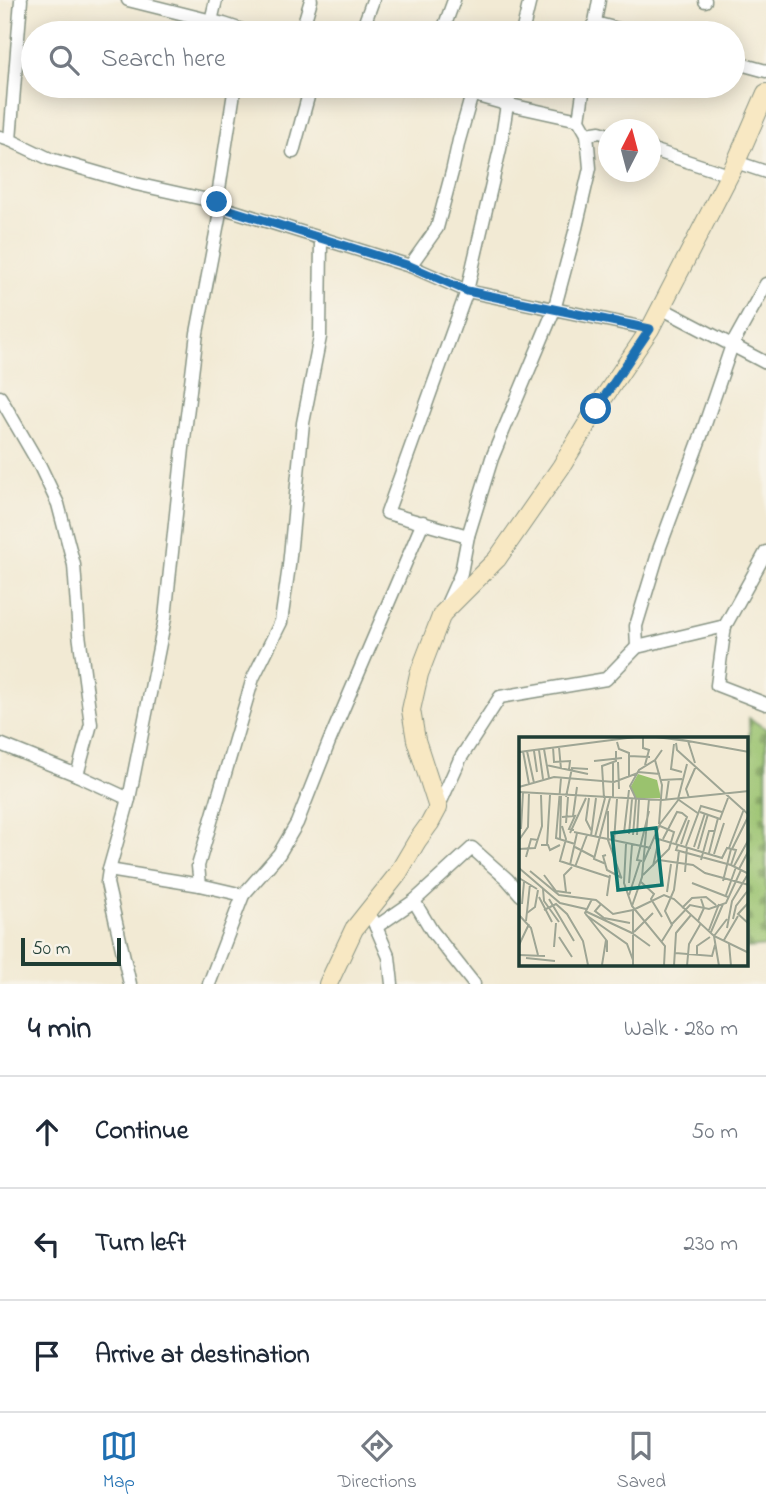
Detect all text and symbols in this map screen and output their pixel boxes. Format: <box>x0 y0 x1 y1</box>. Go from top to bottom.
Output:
search box <box>21 21 745 98</box>
icon: search <box>45 41 83 79</box>
text: Search here <box>101 41 226 79</box>
north arrow <box>598 119 661 182</box>
route end <box>201 186 232 217</box>
route start <box>580 393 611 424</box>
inset map <box>519 737 748 967</box>
scale bar <box>21 935 121 967</box>
text: 50 m <box>32 936 71 963</box>
text: 4 min <box>28 1008 91 1052</box>
text: Walk · 280 m <box>624 1013 738 1046</box>
icon: ahead <box>28 1113 66 1151</box>
text: Continue <box>95 1113 188 1151</box>
text: 50 m <box>691 1116 738 1149</box>
icon: left <box>28 1225 66 1263</box>
text: Turn left <box>95 1225 186 1263</box>
text: 230 m <box>684 1228 738 1261</box>
icon: arrive <box>28 1337 66 1375</box>
text: Arrive at destination <box>95 1337 310 1375</box>
tab: Map <box>100 1427 138 1496</box>
tab: Directions <box>338 1427 417 1496</box>
tab: Saved <box>617 1427 666 1496</box>

